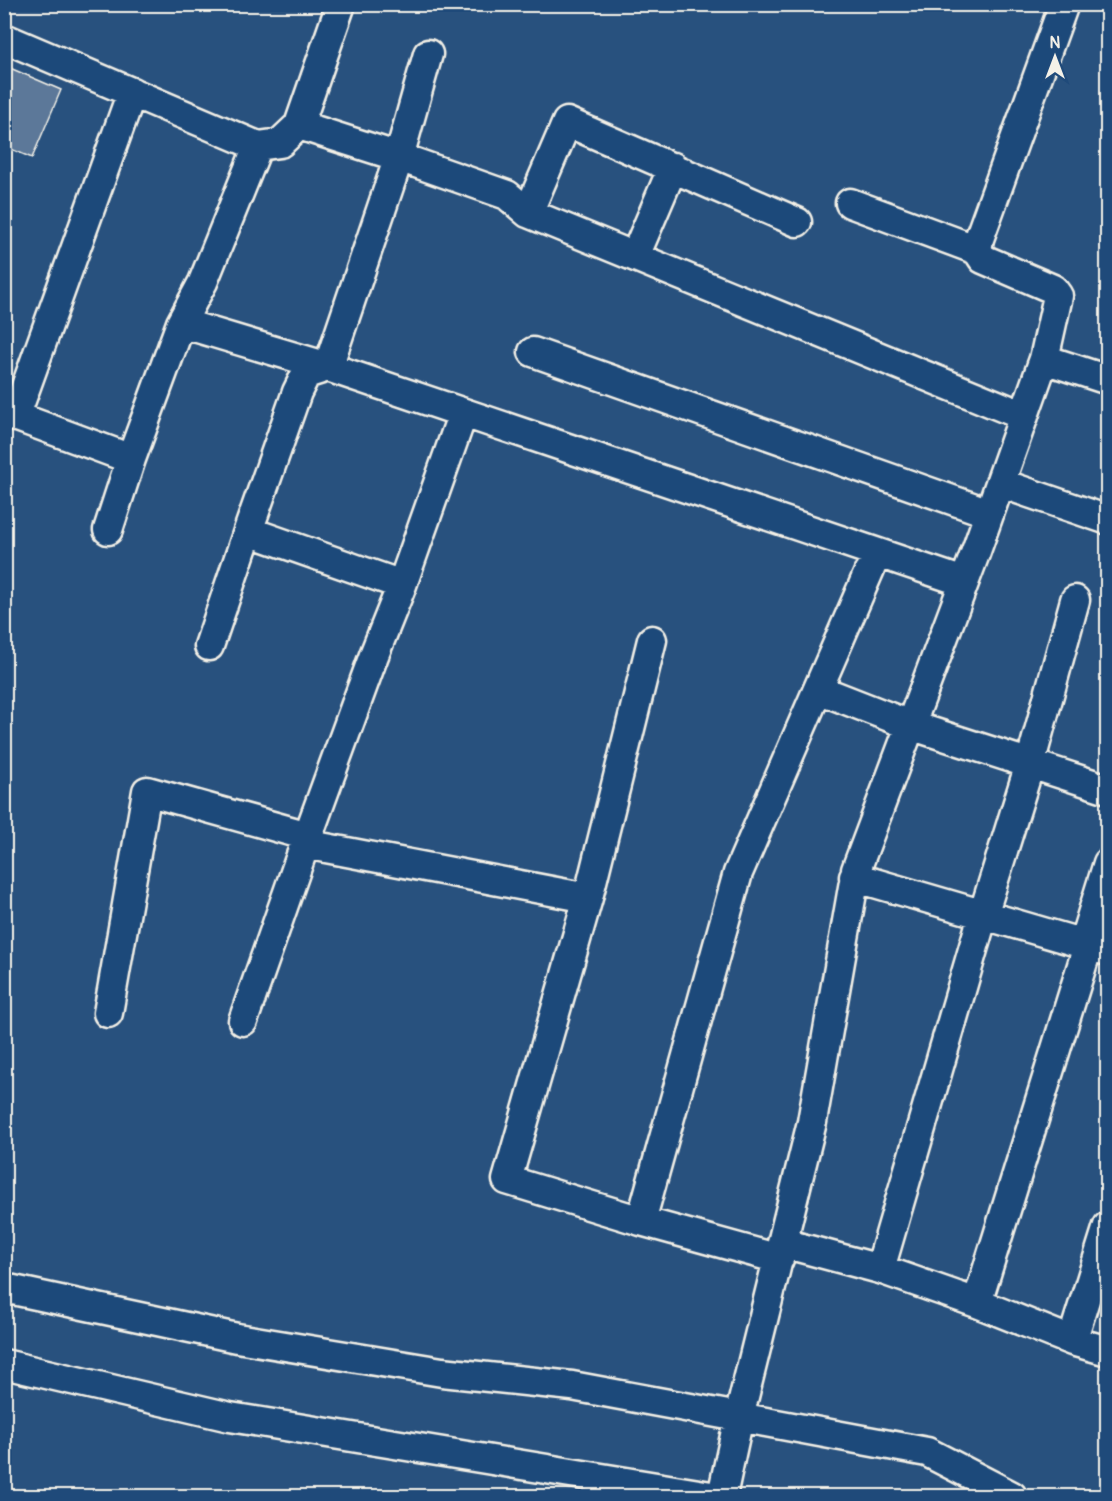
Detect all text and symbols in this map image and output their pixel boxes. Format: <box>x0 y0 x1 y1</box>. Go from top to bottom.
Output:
north arrow <box>1025 27 1085 87</box>
text: N <box>1050 33 1061 53</box>

